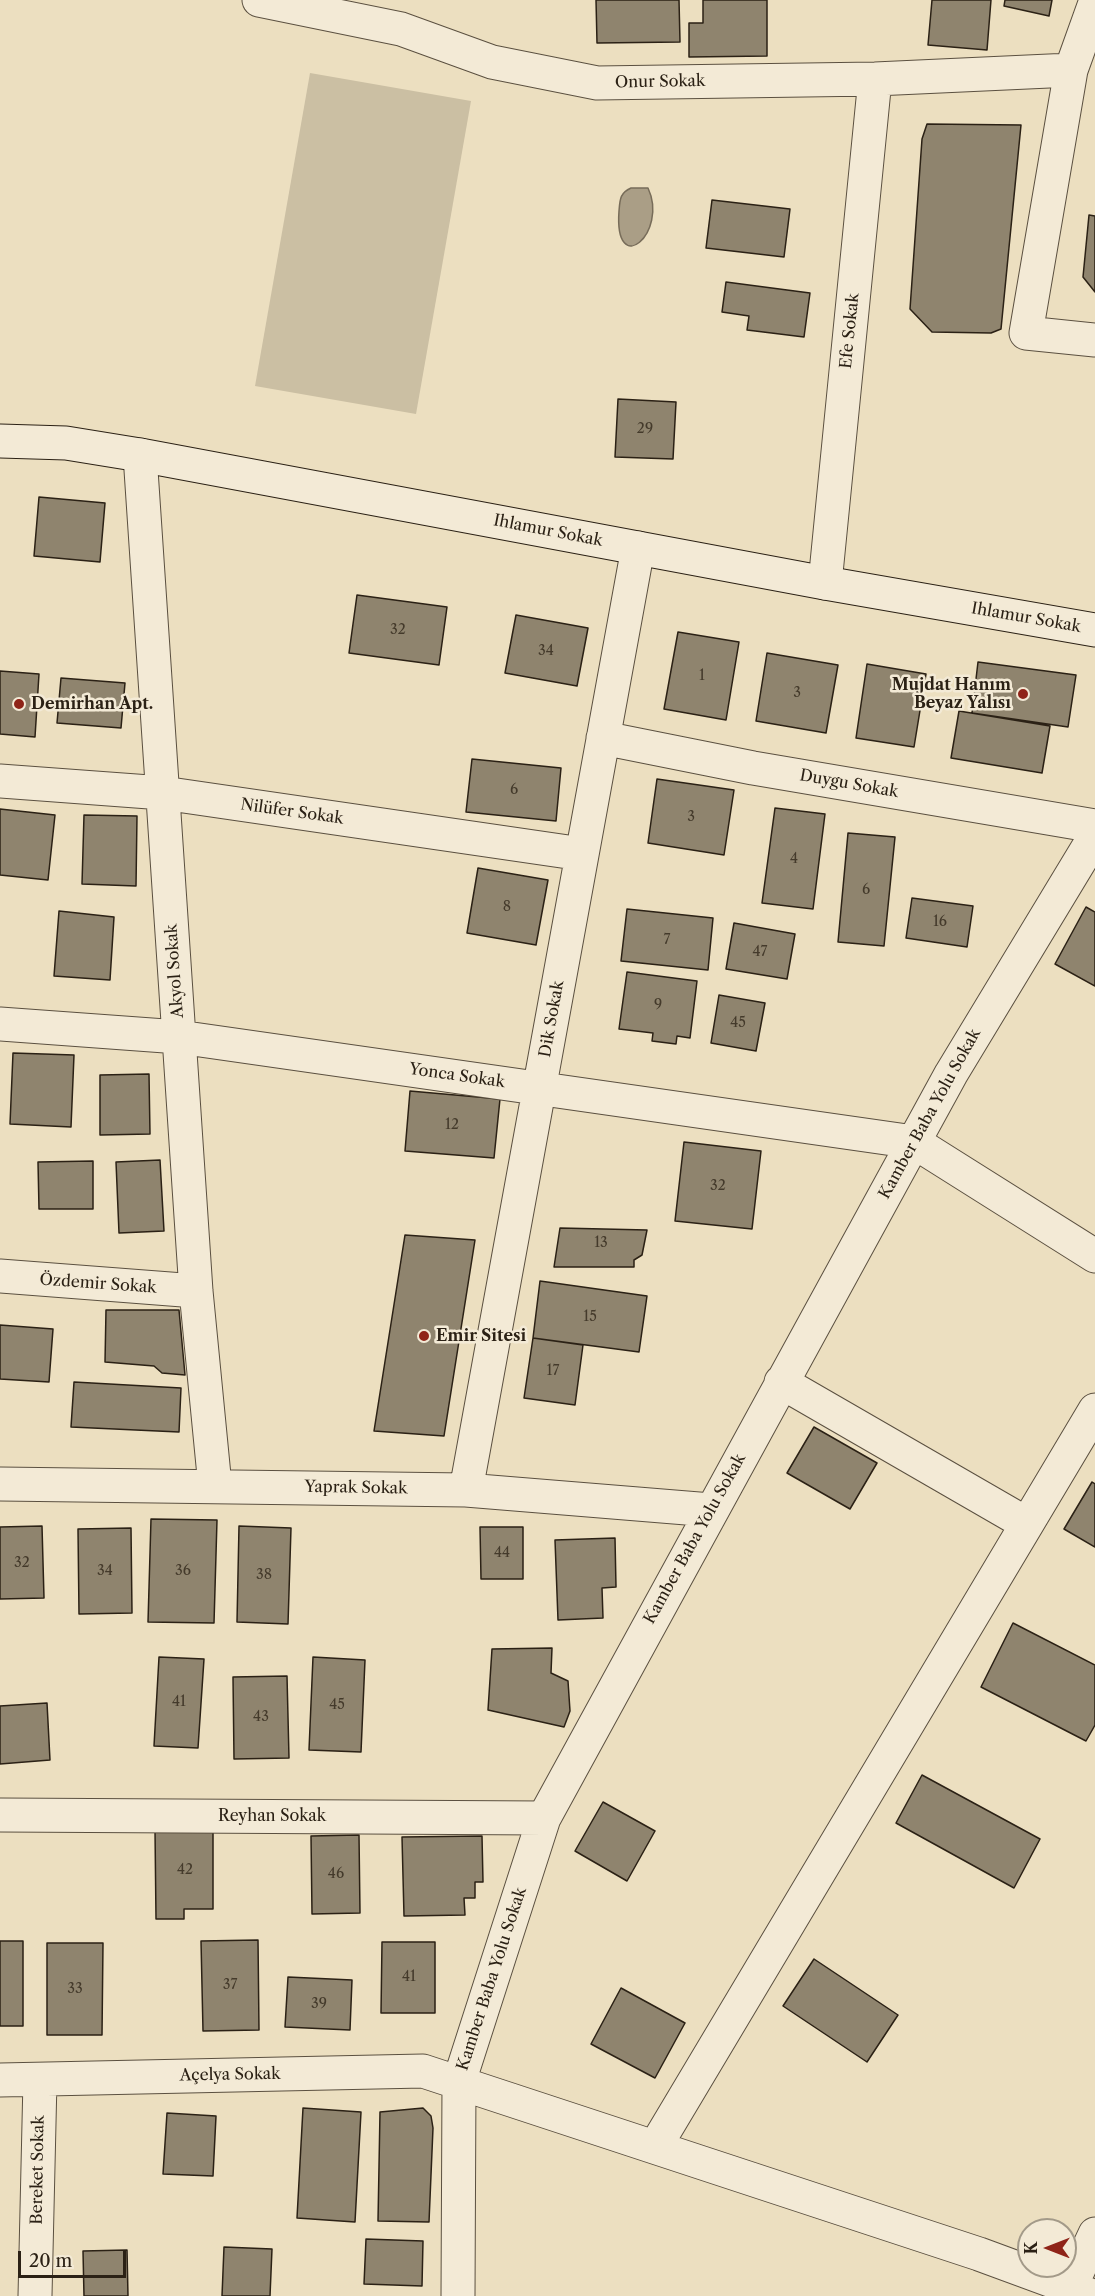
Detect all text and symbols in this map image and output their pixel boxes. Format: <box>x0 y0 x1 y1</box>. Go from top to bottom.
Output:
street label: Onur Sokak <box>615 72 705 92</box>
street label: Efe Sokak <box>836 292 864 370</box>
house number: 29 <box>637 421 653 437</box>
street label: Ihlamur Sokak <box>492 511 604 551</box>
street label: Ihlamur Sokak <box>970 599 1082 637</box>
house number: 32 <box>390 622 406 638</box>
house number: 34 <box>538 643 554 659</box>
house number: 1 <box>699 668 705 684</box>
place label: Mujdat Hanım Beyaz Yalısı <box>892 675 1011 713</box>
house number: 3 <box>793 685 801 701</box>
marker: Mujdat Hanım Beyaz Yalısı <box>1016 687 1030 701</box>
place label: Demirhan Apt. <box>31 694 153 714</box>
marker: Demirhan Apt. <box>12 697 26 711</box>
street label: Duygu Sokak <box>798 766 900 802</box>
house number: 6 <box>510 782 518 798</box>
street label: Nilüfer Sokak <box>239 795 345 829</box>
house number: 3 <box>687 809 695 825</box>
house number: 4 <box>790 851 798 867</box>
house number: 6 <box>862 882 870 898</box>
house number: 8 <box>503 899 511 915</box>
house number: 16 <box>933 914 947 930</box>
street label: Akyol Sokak <box>162 923 188 1019</box>
house number: 7 <box>664 932 670 948</box>
house number: 47 <box>753 944 767 960</box>
street label: Dik Sokak <box>536 979 568 1059</box>
house number: 9 <box>654 997 662 1013</box>
house number: 45 <box>730 1015 746 1031</box>
street label: Kamber Baba Yolu Sokak <box>875 1026 985 1202</box>
street label: Yonca Sokak <box>408 1060 506 1092</box>
house number: 12 <box>445 1117 459 1133</box>
house number: 32 <box>710 1178 726 1194</box>
house number: 13 <box>594 1235 608 1251</box>
street label: Özdemir Sokak <box>39 1270 157 1298</box>
house number: 15 <box>583 1309 597 1325</box>
place label: Emir Sitesi <box>436 1326 526 1346</box>
marker: Emir Sitesi <box>417 1329 431 1343</box>
house number: 17 <box>547 1363 559 1379</box>
street label: Kamber Baba Yolu Sokak <box>640 1451 750 1627</box>
street label: Yaprak Sokak <box>304 1478 408 1498</box>
house number: 44 <box>494 1545 510 1561</box>
house number: 32 <box>14 1555 30 1571</box>
house number: 34 <box>97 1563 113 1579</box>
house number: 36 <box>175 1563 191 1579</box>
house number: 38 <box>256 1567 272 1583</box>
house number: 41 <box>172 1694 186 1710</box>
house number: 45 <box>329 1697 345 1713</box>
house number: 43 <box>253 1709 269 1725</box>
street label: Reyhan Sokak <box>218 1806 326 1826</box>
house number: 42 <box>177 1862 193 1878</box>
house number: 46 <box>328 1866 344 1882</box>
street label: Kamber Baba Yolu Sokak <box>453 1885 531 2073</box>
house number: 41 <box>402 1969 416 1985</box>
house number: 37 <box>223 1977 237 1993</box>
house number: 33 <box>67 1981 83 1997</box>
house number: 39 <box>311 1996 327 2012</box>
street label: Açelya Sokak <box>179 2065 281 2085</box>
street label: Bereket Sokak <box>27 2115 49 2225</box>
north arrow <box>1017 2218 1077 2278</box>
scale bar <box>21 2239 129 2277</box>
text: K <box>1021 2242 1041 2254</box>
text: 20 m <box>29 2250 72 2272</box>

